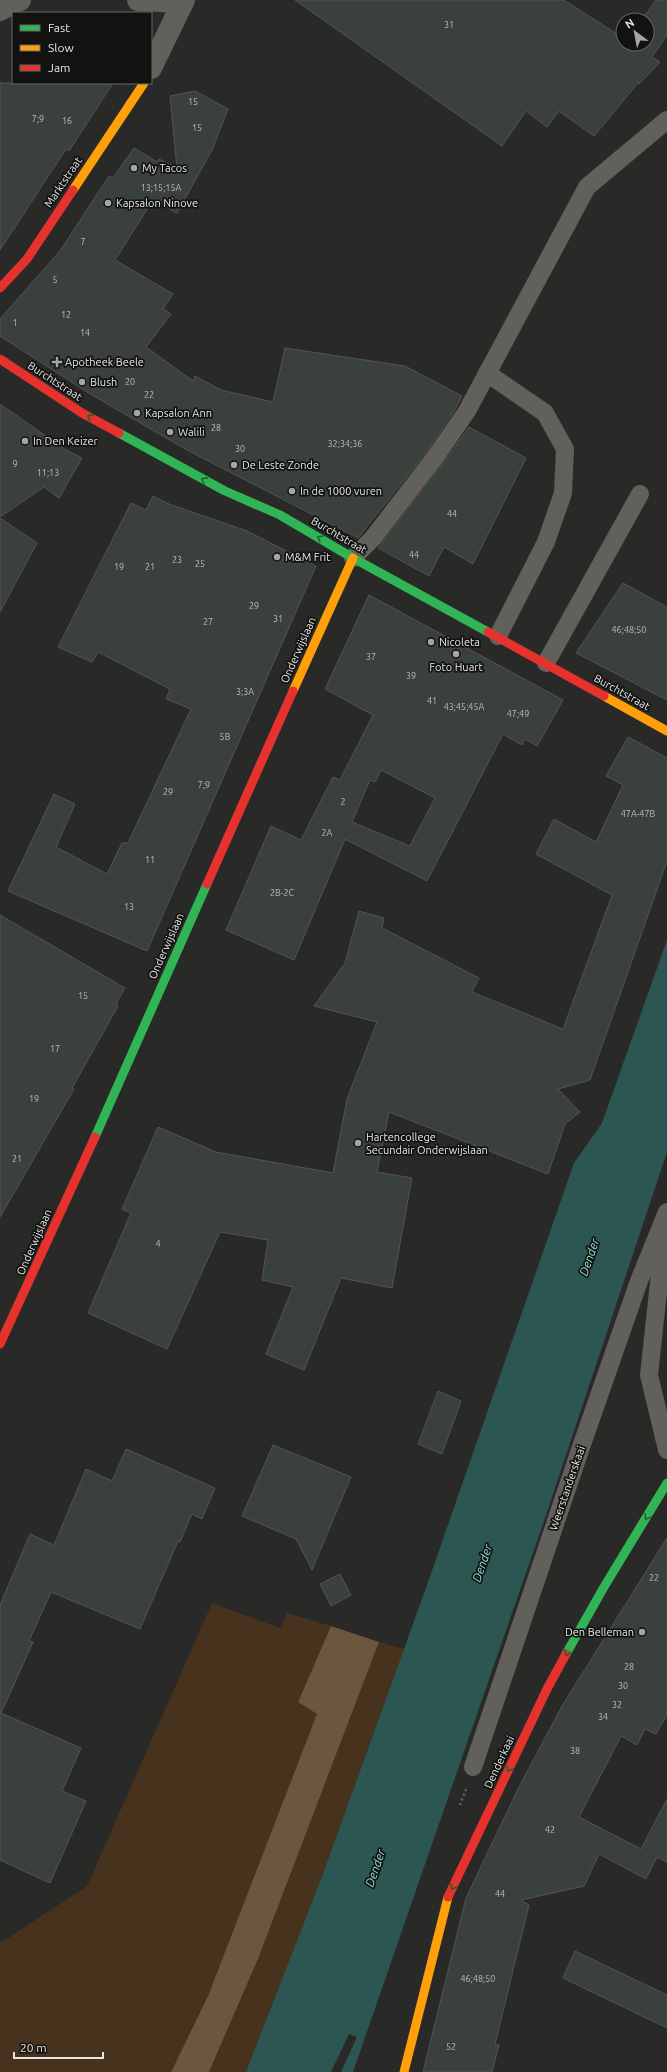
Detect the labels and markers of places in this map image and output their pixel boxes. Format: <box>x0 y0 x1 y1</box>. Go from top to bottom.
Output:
place label: My Tacos <box>142 162 187 174</box>
marker: My Tacos <box>129 163 139 173</box>
place label: Kapsalon Ninove <box>116 197 198 209</box>
marker: Kapsalon Ninove <box>103 198 113 208</box>
place label: Apotheek Beele <box>65 356 144 368</box>
marker: Apotheek Beele <box>52 357 62 367</box>
place label: Blush <box>90 376 117 388</box>
marker: Blush <box>77 377 87 387</box>
place label: Kapsalon Ann <box>145 407 212 419</box>
marker: Kapsalon Ann <box>132 408 142 418</box>
place label: Walili <box>178 426 205 438</box>
marker: Walili <box>165 427 175 437</box>
place label: In Den Keizer <box>33 435 99 447</box>
marker: In Den Keizer <box>20 436 30 446</box>
place label: De Leste Zonde <box>242 459 319 471</box>
marker: De Leste Zonde <box>229 460 239 470</box>
place label: In de 1000 vuren <box>300 485 382 497</box>
marker: In de 1000 vuren <box>287 486 297 496</box>
place label: M&M Frit <box>285 551 331 563</box>
marker: M&M Frit <box>272 552 282 562</box>
place label: Nicoleta <box>439 636 480 648</box>
marker: Nicoleta <box>426 637 436 647</box>
marker: Foto Huart <box>451 649 461 659</box>
place label: Foto Huart <box>429 661 483 673</box>
place label: Hartencollege Secundair Onderwijslaan <box>366 1131 488 1156</box>
marker: Hartencollege Secundair Onderwijslaan <box>353 1138 363 1148</box>
place label: Den Belleman <box>565 1626 634 1638</box>
marker: Den Belleman <box>637 1627 647 1637</box>

